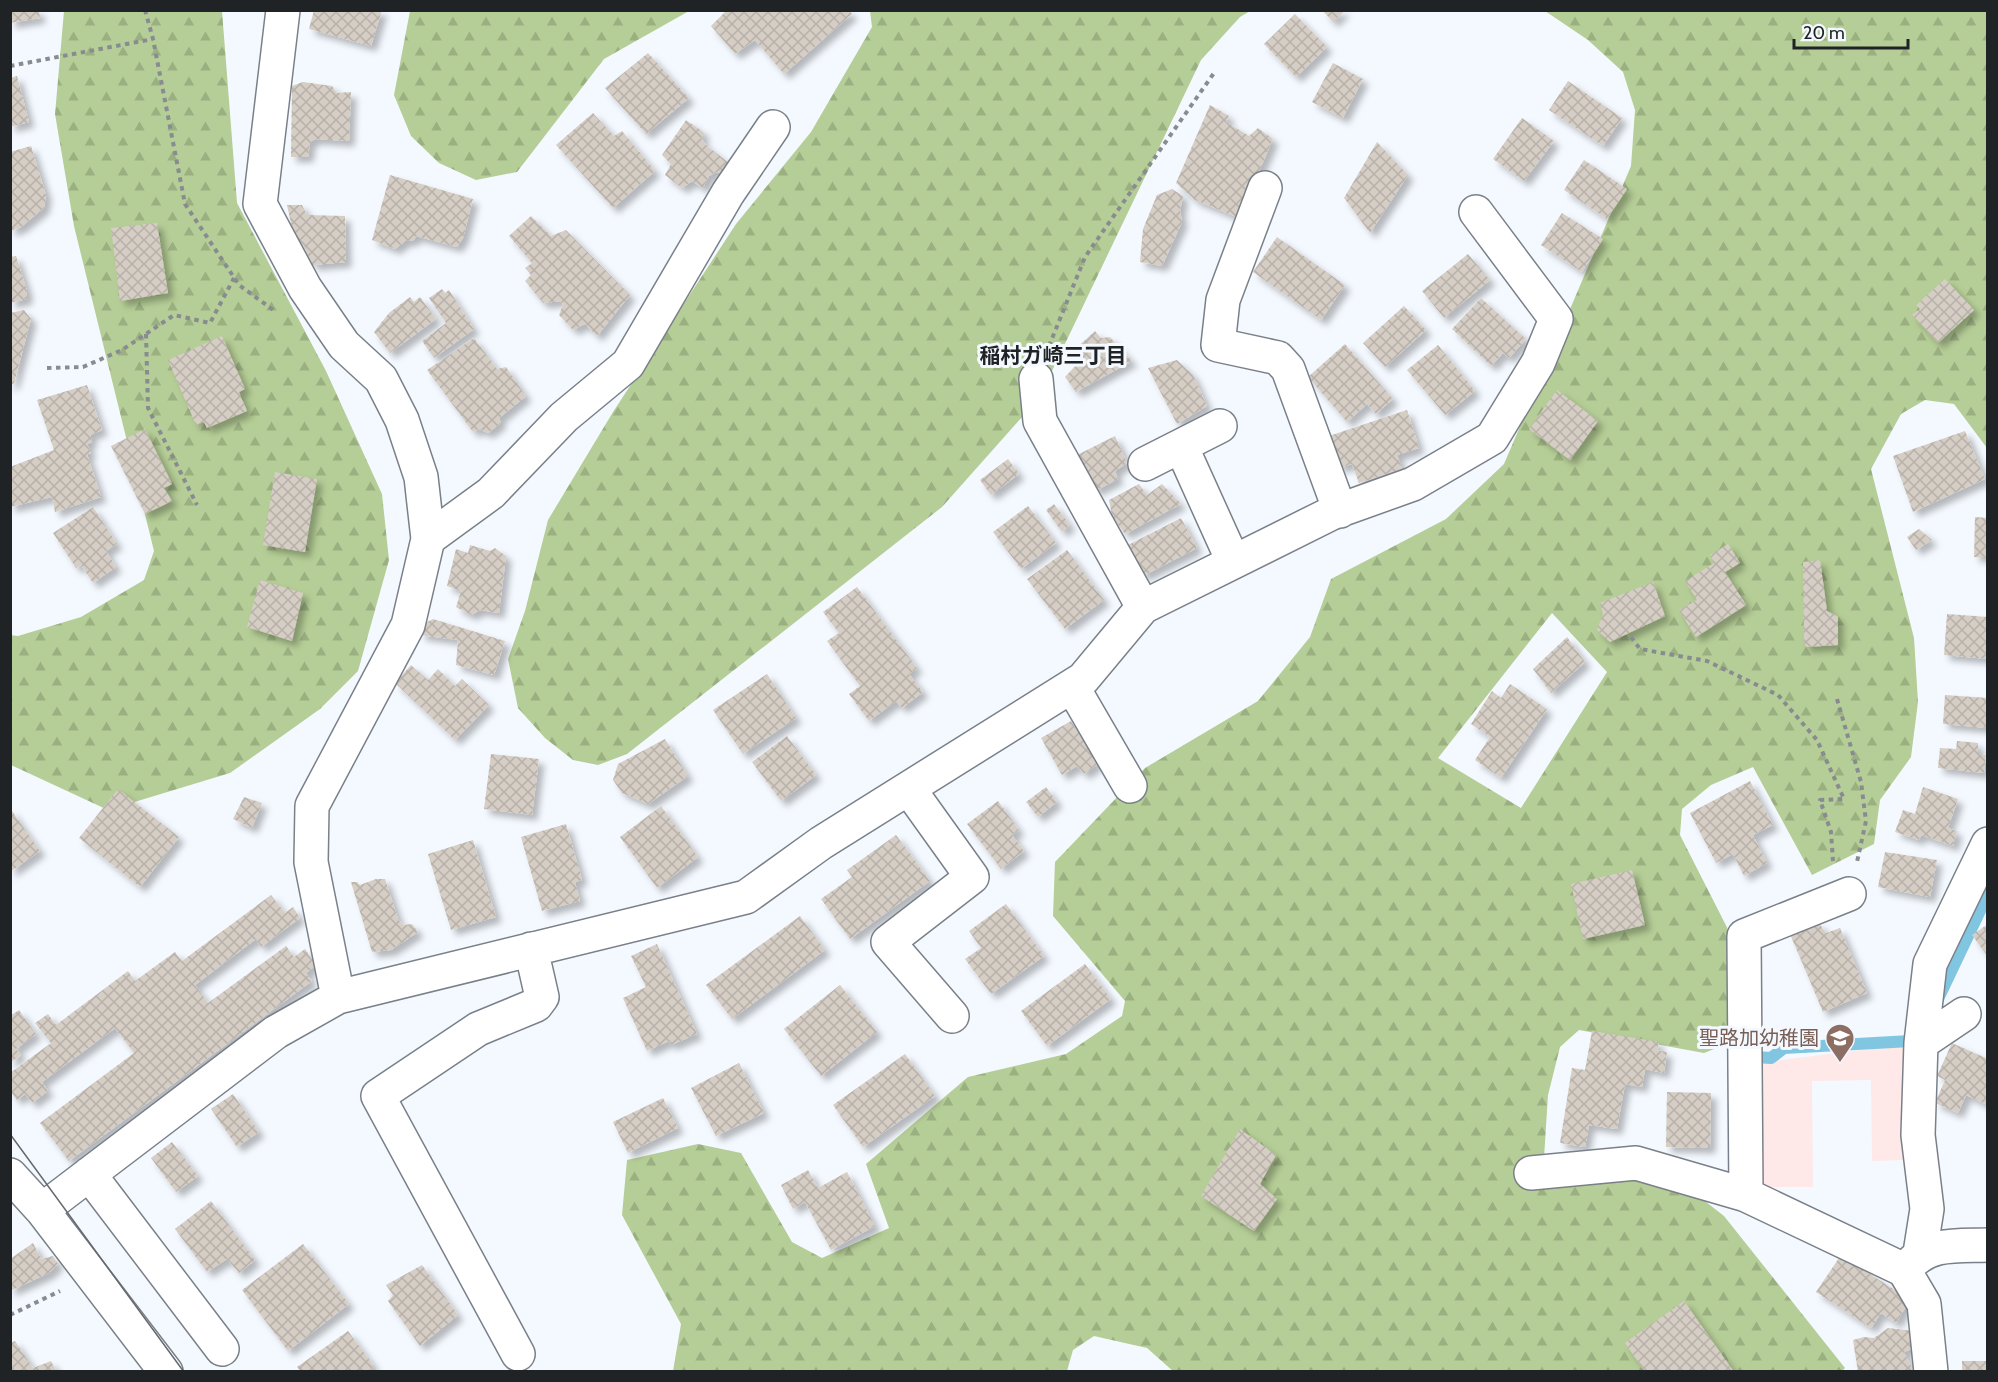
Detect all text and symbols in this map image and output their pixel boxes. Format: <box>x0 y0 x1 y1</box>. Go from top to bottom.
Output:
scale bar <box>1794 12 1908 50</box>
text: 20 m <box>1803 22 1845 44</box>
district label: 稲村ガ崎三丁目 <box>980 343 1127 368</box>
school or university icon: 聖路加幼稚園 <box>1824 1022 1856 1064</box>
place label: 聖路加幼稚園 <box>1699 1026 1819 1050</box>

